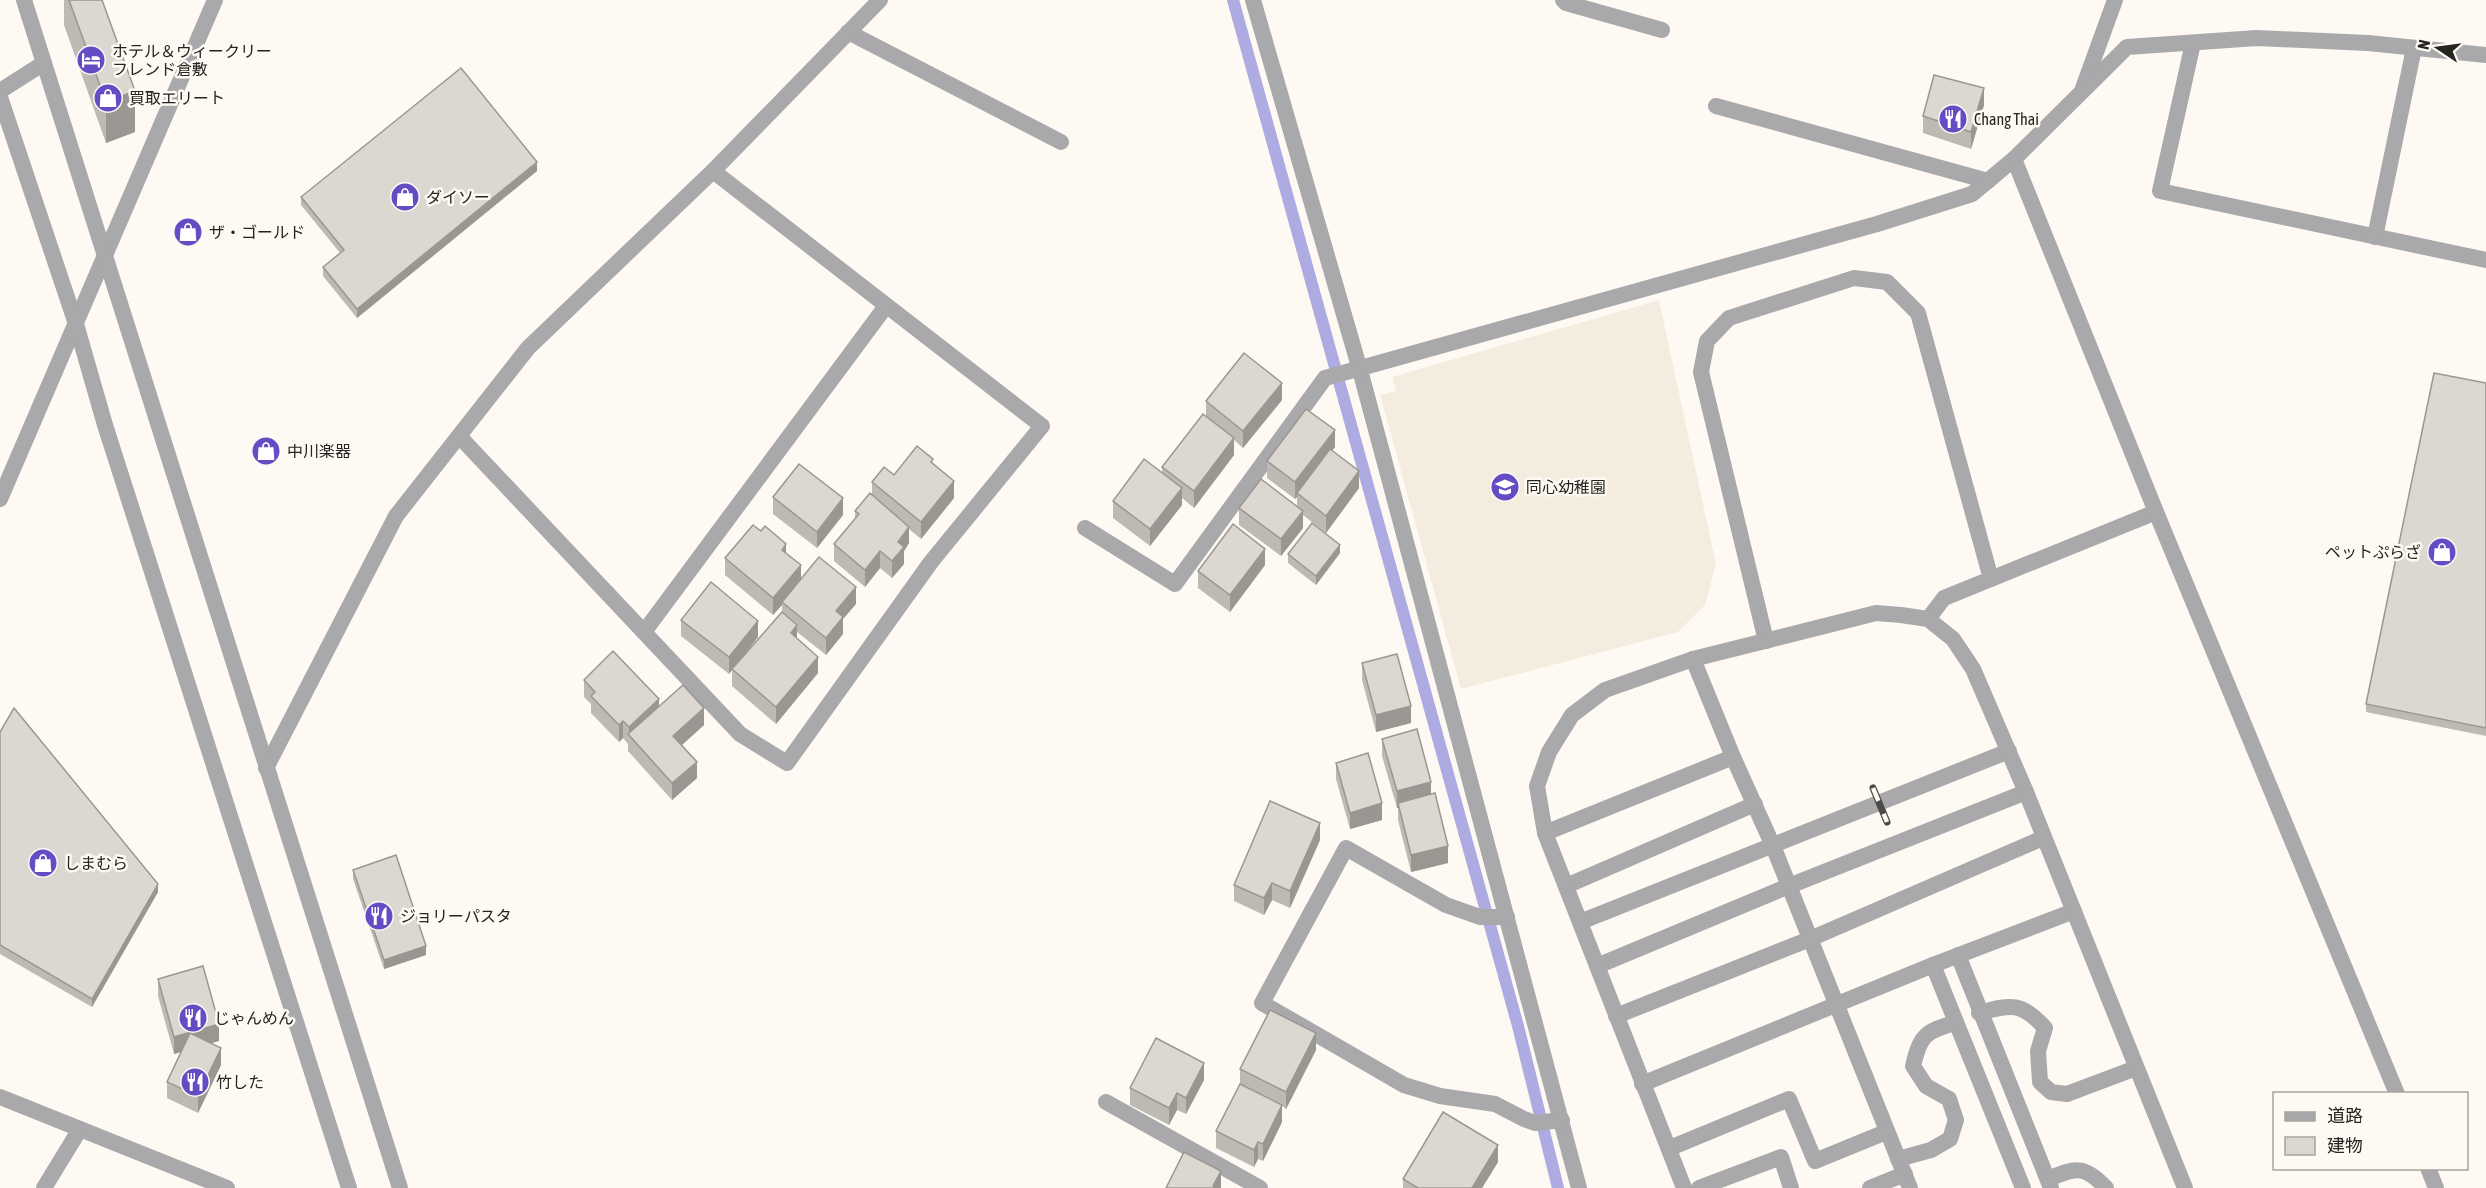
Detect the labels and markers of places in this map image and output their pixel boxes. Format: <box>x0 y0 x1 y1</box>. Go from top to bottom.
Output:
place label: ホテル＆ウィークリー フレンド倉敷 <box>112 42 272 78</box>
hotel icon: ホテル＆ウィークリー フレンド倉敷 <box>75 44 107 76</box>
shop icon: 買取エリート <box>92 82 124 114</box>
place label: 買取エリート <box>129 89 225 107</box>
restaurant icon: Chang Thai <box>1937 103 1969 135</box>
place label: Chang Thai <box>1974 110 2039 129</box>
shop icon: ダイソー <box>389 181 421 213</box>
place label: ダイソー <box>426 188 490 206</box>
shop icon: ザ・ゴールド <box>172 216 204 248</box>
place label: ザ・ゴールド <box>209 223 305 241</box>
shop icon: 中川楽器 <box>250 435 282 467</box>
place label: 中川楽器 <box>287 442 351 460</box>
school or university icon: 同心幼稚園 <box>1489 471 1521 503</box>
place label: 同心幼稚園 <box>1526 478 1606 496</box>
shop icon: ペットぷらざ <box>2426 536 2458 568</box>
place label: ペットぷらざ <box>2325 543 2421 561</box>
shop icon: しまむら <box>27 847 59 879</box>
place label: しまむら <box>64 854 128 872</box>
restaurant icon: ジョリーパスタ <box>363 900 395 932</box>
place label: ジョリーパスタ <box>400 907 512 925</box>
restaurant icon: じゃんめん <box>177 1002 209 1034</box>
place label: じゃんめん <box>214 1009 294 1027</box>
restaurant icon: 竹した <box>179 1066 211 1098</box>
place label: 竹した <box>216 1073 264 1091</box>

